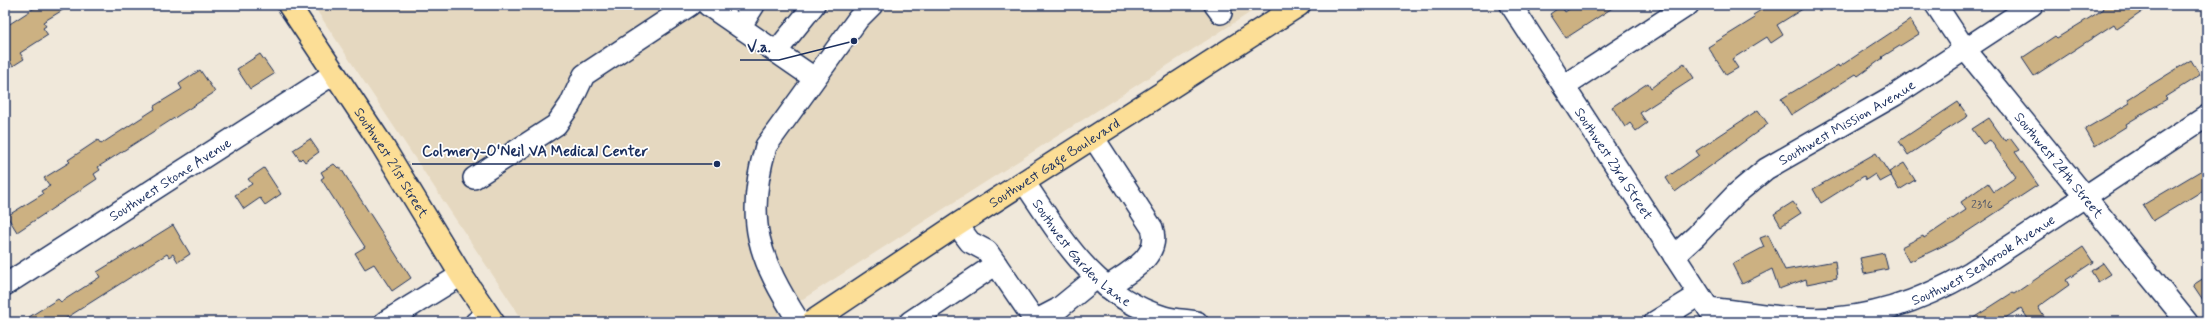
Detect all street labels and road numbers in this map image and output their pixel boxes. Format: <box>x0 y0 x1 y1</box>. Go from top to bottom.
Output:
street label: Southwest Mission Avenue <box>1775 76 1919 170</box>
street label: Southwest 21st Street <box>350 104 433 222</box>
street label: Southwest 23rd Street <box>1570 104 1657 224</box>
street label: Southwest 24th Street <box>2010 109 2107 223</box>
street label: Southwest Gage Boulevard <box>986 115 1124 212</box>
street label: Southwest Stone Avenue <box>106 134 235 226</box>
street label: Southwest Garden Lane <box>1028 196 1134 311</box>
street label: Southwest Seabrook Avenue <box>1909 211 2059 310</box>

